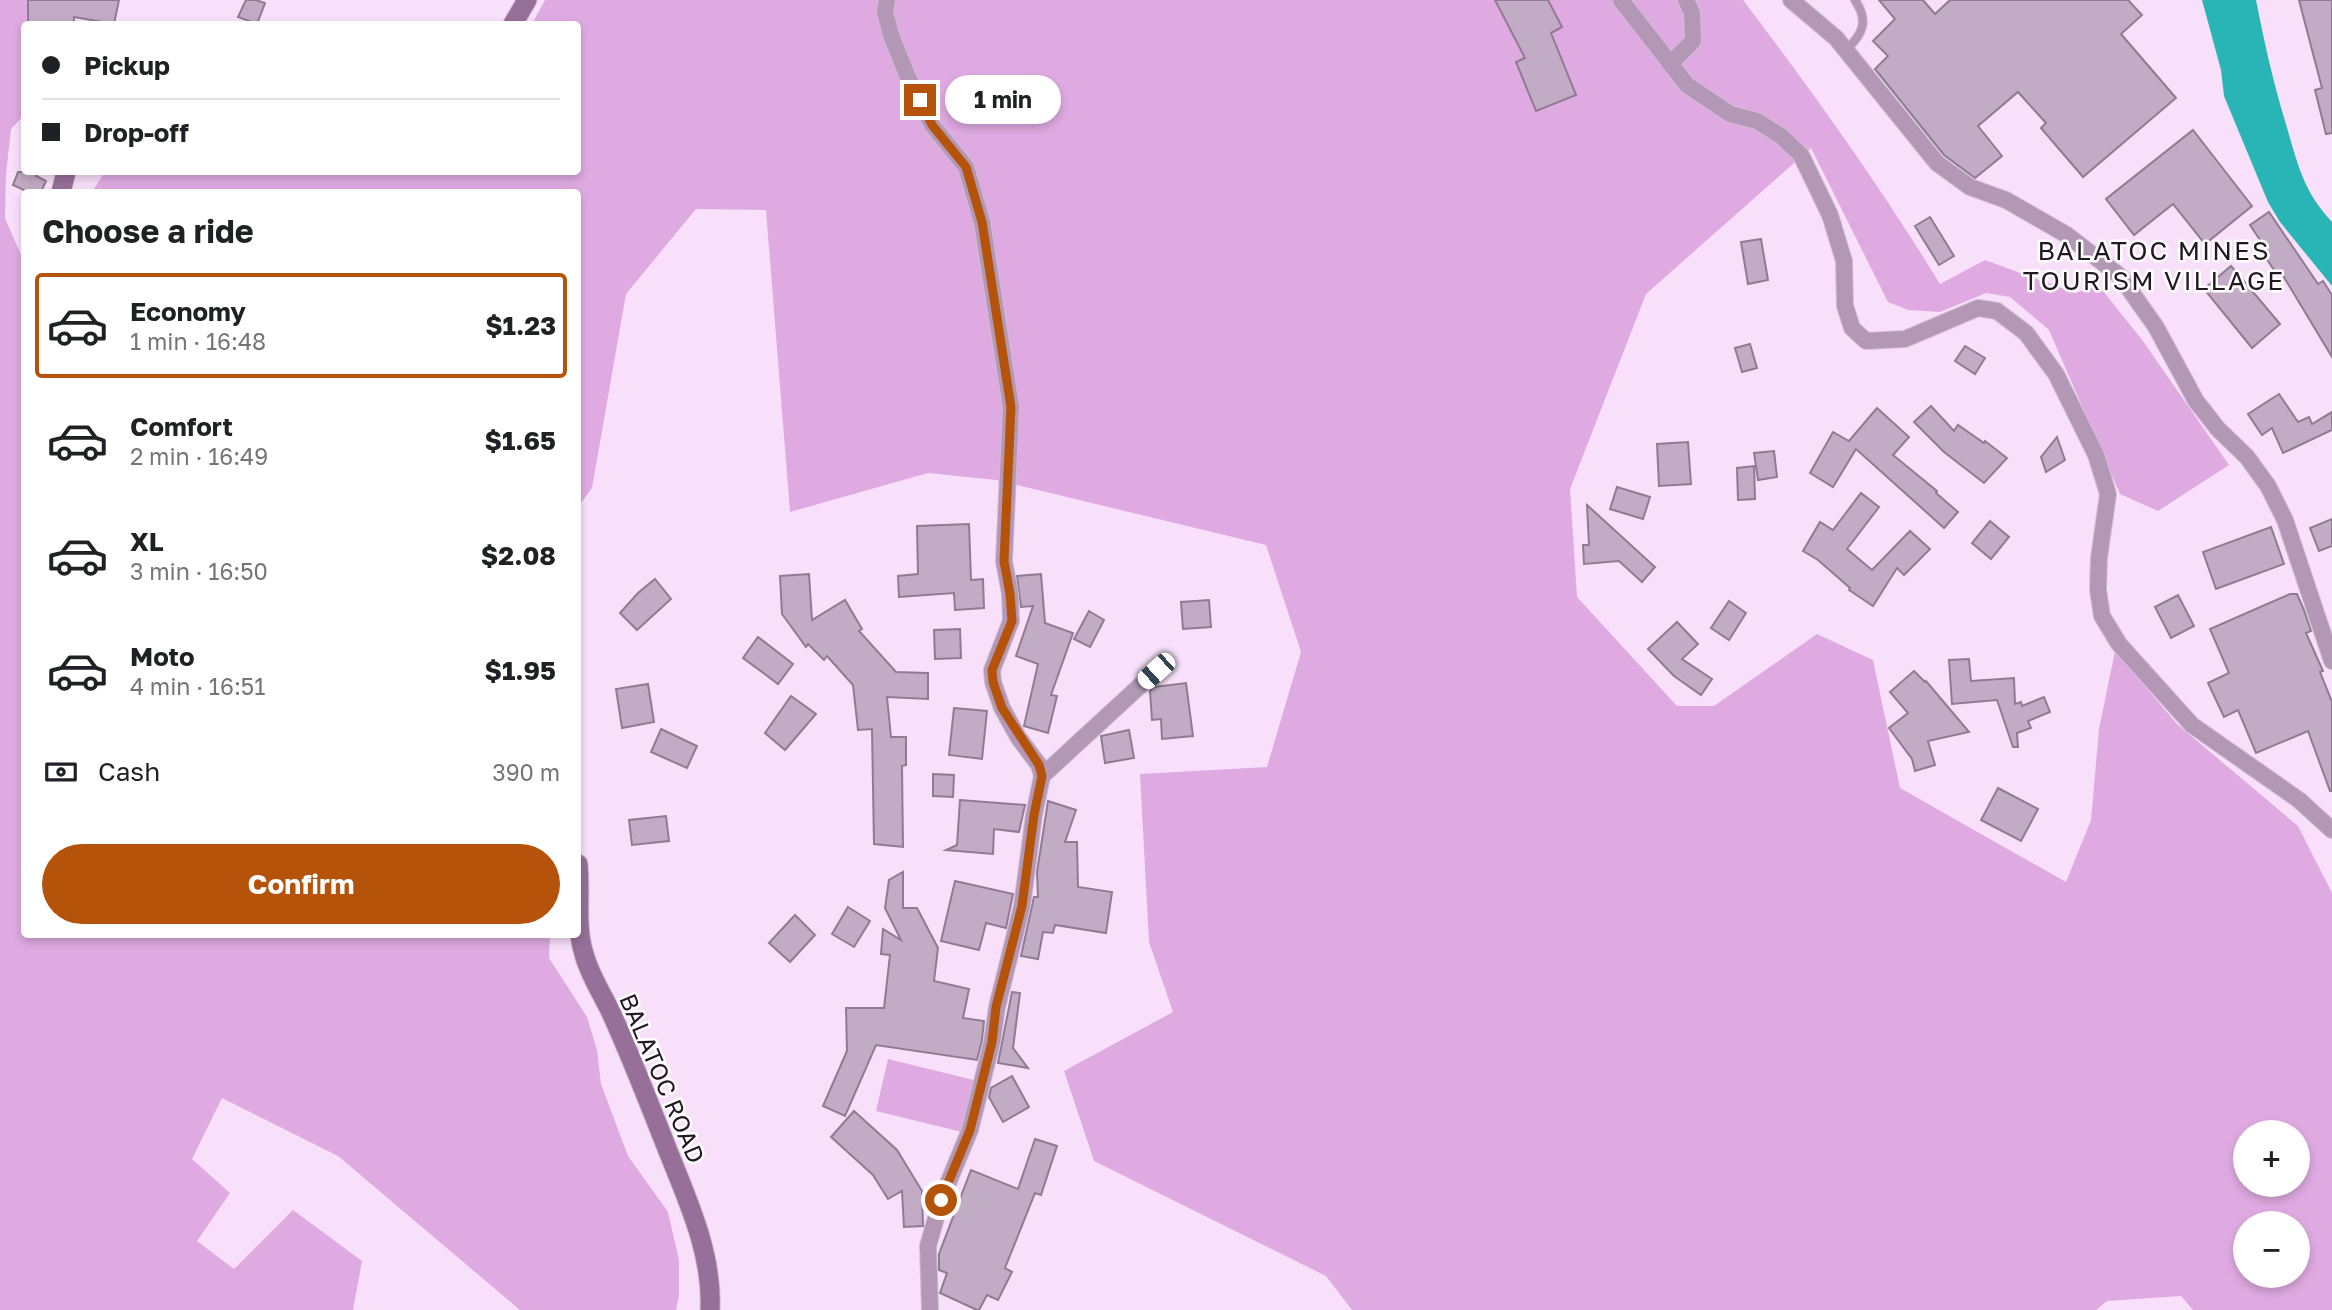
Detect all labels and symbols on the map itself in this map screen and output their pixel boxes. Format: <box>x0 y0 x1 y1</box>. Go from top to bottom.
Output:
callout: 1 min <box>944 76 1060 124</box>
route end <box>904 84 936 116</box>
district label: BALATOC MINES TOURISM VILLAGE <box>2023 235 2285 296</box>
car <box>1134 649 1179 693</box>
street label: BALATOC ROAD <box>614 989 712 1167</box>
route start <box>925 1184 957 1216</box>

